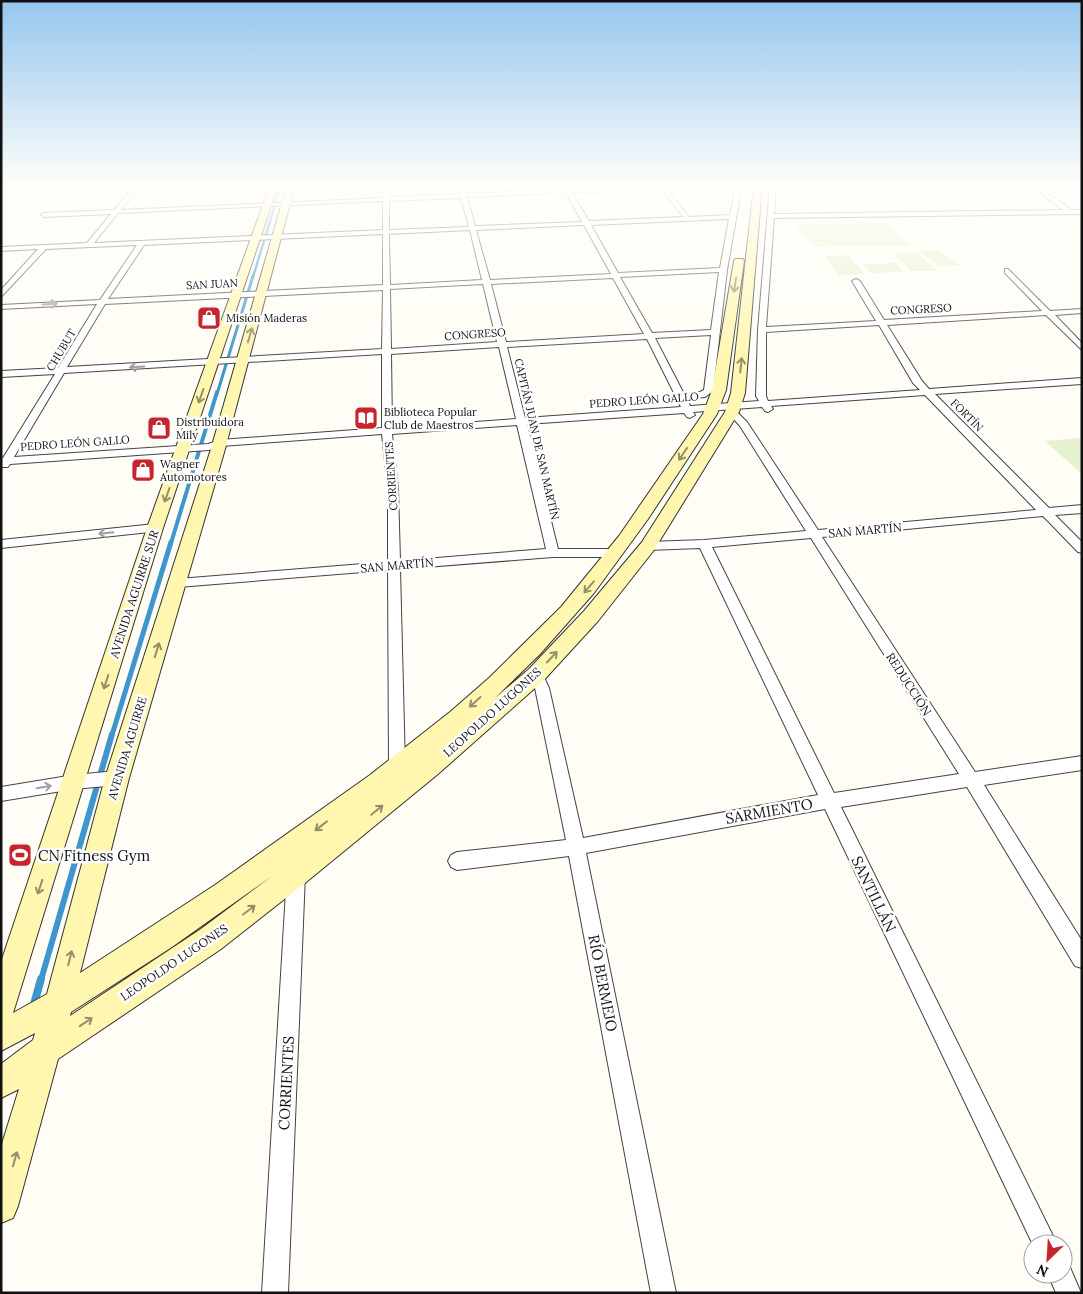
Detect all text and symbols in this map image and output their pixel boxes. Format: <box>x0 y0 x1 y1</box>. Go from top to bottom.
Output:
street label: SAN JUAN <box>186 276 238 292</box>
one-way arrow <box>730 277 740 293</box>
one-way arrow <box>42 300 58 309</box>
street label: CONGRESO <box>890 300 952 318</box>
shop icon: Misión Maderas <box>196 305 222 331</box>
place label: Misión Maderas <box>226 311 307 325</box>
street label: CONGRESO <box>444 325 507 343</box>
street label: CHUBUT <box>43 326 79 374</box>
one-way arrow <box>245 327 255 343</box>
street label: CAPITÁN JUAN DE SAN MARTÍN <box>512 357 562 521</box>
one-way arrow <box>736 357 746 373</box>
one-way arrow <box>129 362 145 371</box>
one-way arrow <box>195 388 205 404</box>
street label: PEDRO LEÓN GALLO <box>589 389 699 411</box>
street label: FORTÍN <box>948 396 986 434</box>
library icon: Biblioteca Popular Club de Maestros <box>353 405 379 431</box>
place label: Biblioteca Popular Club de Maestros <box>384 405 477 432</box>
shop icon: Distribuidora Mily <box>146 415 172 441</box>
place label: Distribuidora Mily <box>176 415 244 442</box>
street label: PEDRO LEÓN GALLO <box>20 432 130 454</box>
street label: CORRIENTES <box>382 441 400 511</box>
one-way arrow <box>678 447 688 461</box>
shop icon: Wagner Automotores <box>130 457 156 483</box>
place label: Wagner Automotores <box>159 457 227 484</box>
one-way arrow <box>162 486 171 502</box>
street label: SAN MARTÍN <box>828 519 902 541</box>
one-way arrow <box>98 528 114 538</box>
street label: AVENIDA AGUIRRE SUR <box>106 528 162 661</box>
street label: SAN MARTÍN <box>360 554 434 576</box>
one-way arrow <box>584 580 595 593</box>
one-way arrow <box>152 642 162 658</box>
street label: REDUCCIÓN <box>883 650 935 718</box>
one-way arrow <box>546 651 558 664</box>
street label: LEOPOLDO LUGONES <box>440 664 544 760</box>
one-way arrow <box>100 674 110 690</box>
street label: AVENIDA AGUIRRE <box>104 695 150 802</box>
one-way arrow <box>468 696 481 708</box>
one-way arrow <box>35 782 51 792</box>
street label: SARMIENTO <box>724 794 814 828</box>
one-way arrow <box>370 804 383 815</box>
one-way arrow <box>315 820 328 831</box>
sports icon: CN Fitness Gym <box>7 842 33 868</box>
place label: CN Fitness Gym <box>38 846 150 865</box>
street label: SANTILLÁN <box>847 853 901 935</box>
one-way arrow <box>35 879 44 894</box>
one-way arrow <box>242 905 256 915</box>
street label: LEOPOLDO LUGONES <box>117 920 231 1004</box>
street label: RÍO BERMEJO <box>584 933 622 1033</box>
one-way arrow <box>66 950 75 966</box>
one-way arrow <box>79 1017 93 1027</box>
street label: CORRIENTES <box>274 1035 298 1131</box>
one-way arrow <box>10 1152 20 1168</box>
north arrow <box>1023 1234 1073 1284</box>
text: N <box>1034 1260 1051 1281</box>

